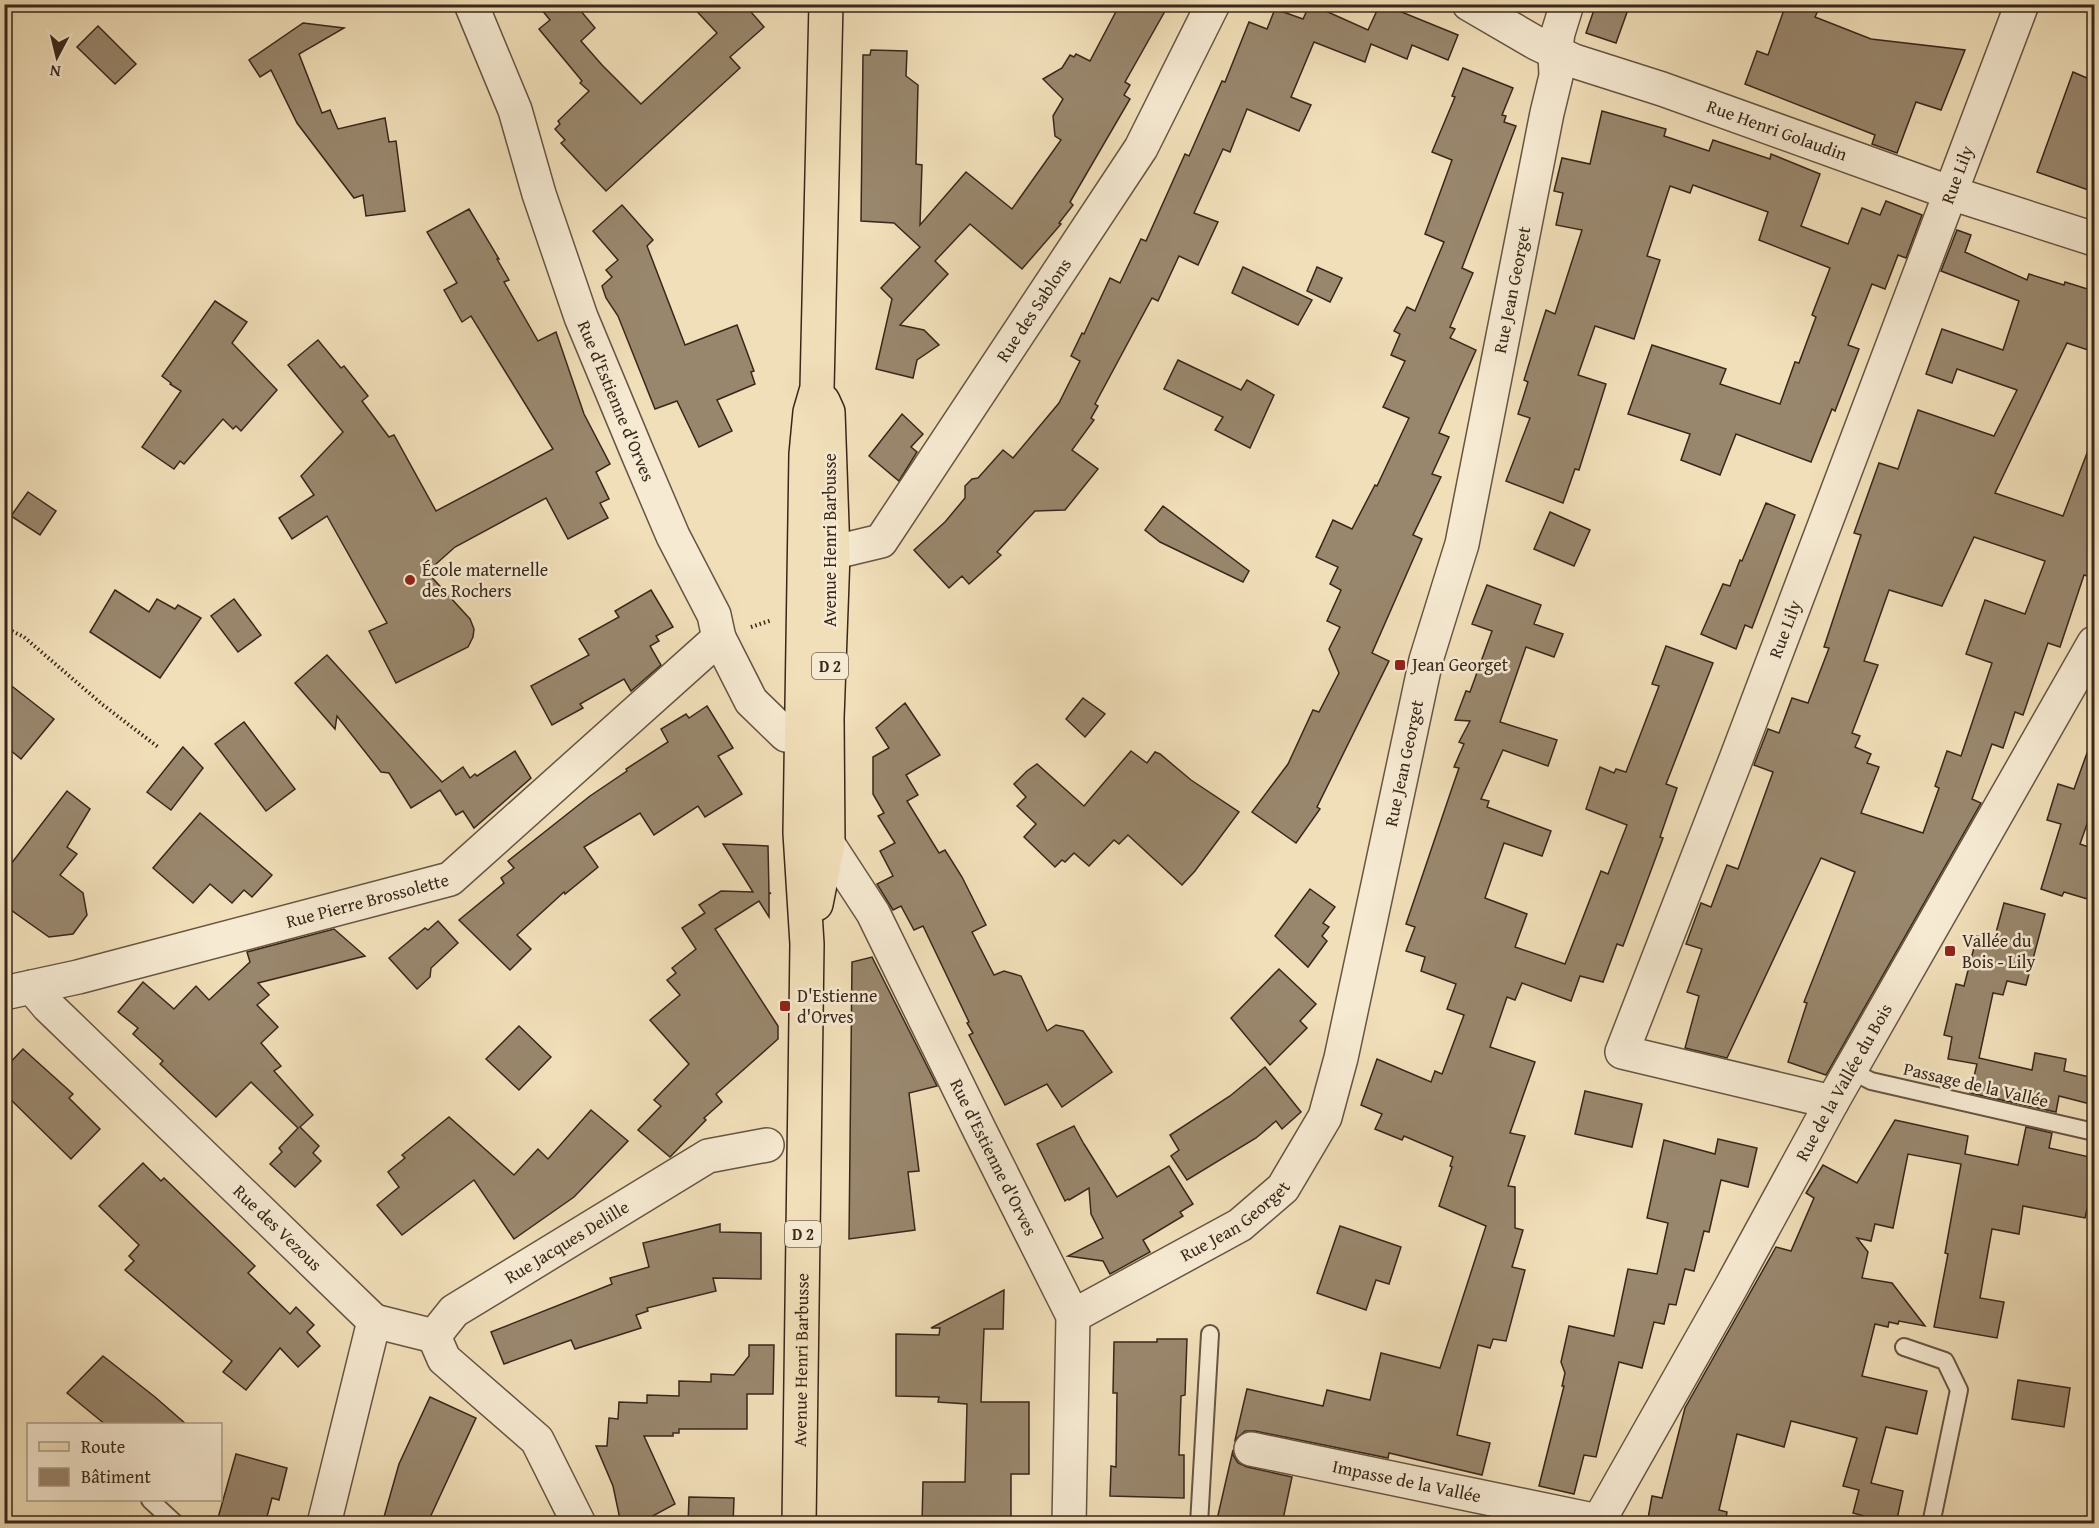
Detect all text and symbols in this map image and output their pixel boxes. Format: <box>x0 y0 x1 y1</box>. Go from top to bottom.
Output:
north arrow <box>27 27 87 87</box>
text: N <box>48 59 62 84</box>
street label: Rue Henri Golaudin <box>1703 92 1851 168</box>
street label: Rue Lily <box>1934 142 1980 208</box>
street label: Rue Jean Georget <box>1486 223 1537 356</box>
street label: Rue des Sablons <box>989 252 1078 367</box>
street label: Rue d'Estienne d'Orves <box>571 316 662 485</box>
street label: Avenue Henri Barbusse <box>816 453 843 627</box>
place label: École maternelle des Rochers <box>422 556 548 604</box>
marker: École maternelle des Rochers <box>403 573 417 587</box>
street label: Rue Lily <box>1761 596 1808 662</box>
place label: Jean Georget <box>1410 651 1509 678</box>
road number: D 2 <box>812 653 848 679</box>
marker: Jean Georget <box>1393 658 1407 672</box>
street label: Rue Jean Georget <box>1377 697 1430 829</box>
street label: Rue Pierre Brossolette <box>283 866 452 935</box>
place label: Vallée du Bois - Lily <box>1962 927 2036 975</box>
marker: Vallée du Bois - Lily <box>1943 944 1957 958</box>
place label: D'Estienne d'Orves <box>797 982 877 1030</box>
street label: Rue de la Vallée du Bois <box>1788 998 1899 1166</box>
marker: D'Estienne d'Orves <box>778 999 792 1013</box>
street label: Passage de la Vallée <box>1901 1055 2051 1114</box>
street label: Rue d'Estienne d'Orves <box>943 1074 1044 1240</box>
street label: Rue Jean Georget <box>1175 1176 1297 1268</box>
street label: Rue des Vezous <box>227 1178 329 1277</box>
street label: Rue Jacques Delille <box>499 1193 634 1290</box>
road number: D 2 <box>785 1221 821 1247</box>
street label: Avenue Henri Barbusse <box>786 1273 815 1447</box>
legend <box>27 1423 222 1501</box>
text: Route <box>81 1433 125 1460</box>
street label: Impasse de la Vallée <box>1330 1452 1483 1509</box>
text: Bâtiment <box>81 1463 151 1490</box>

